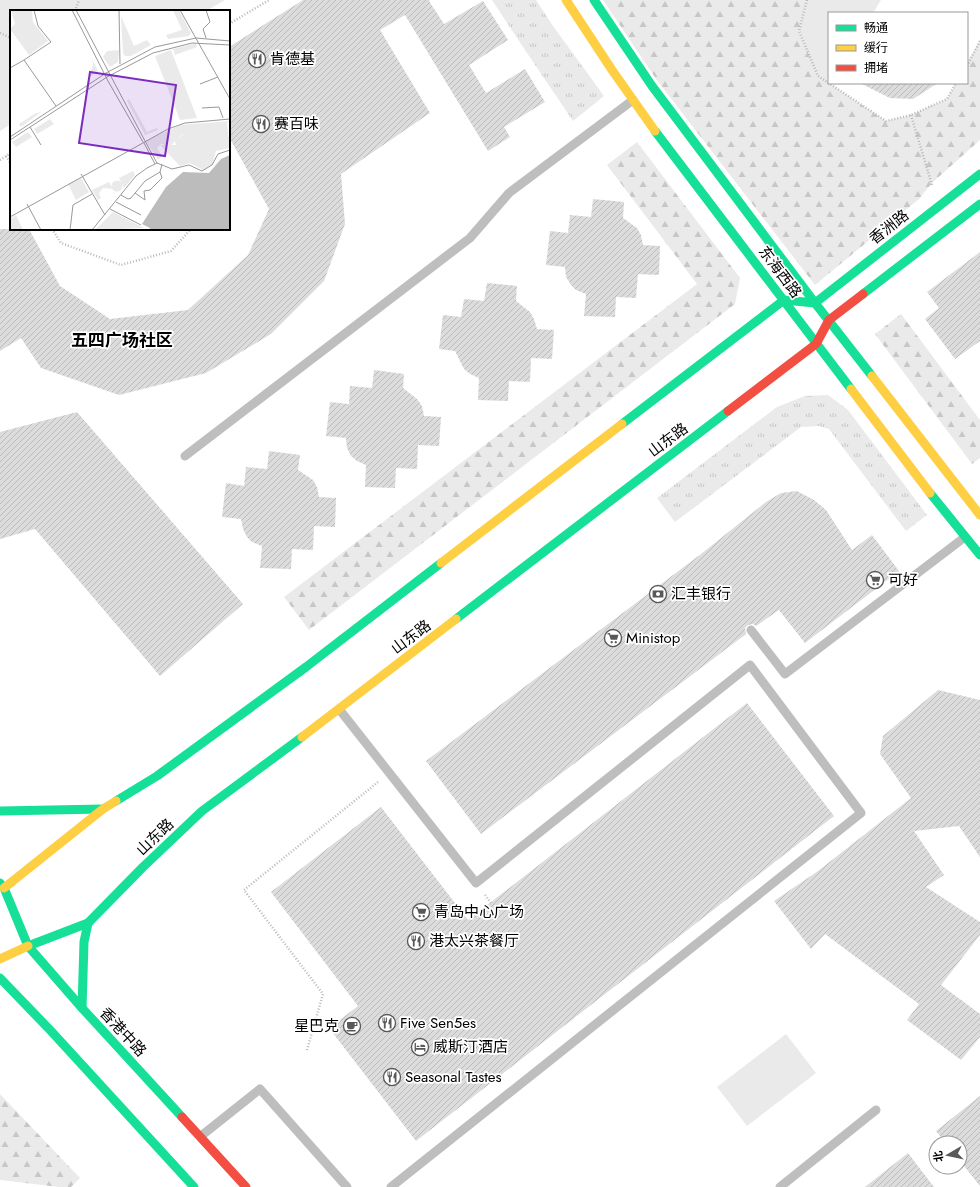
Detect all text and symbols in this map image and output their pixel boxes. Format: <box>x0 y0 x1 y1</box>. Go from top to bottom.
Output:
inset map <box>10 10 230 230</box>
legend <box>828 12 968 84</box>
text: 畅通 <box>864 19 888 37</box>
text: 缓行 <box>864 39 888 57</box>
place label: 肯德基 <box>270 48 315 70</box>
restaurant icon: 肯德基 <box>247 49 267 69</box>
text: 拥堵 <box>864 59 888 77</box>
place label: 赛百味 <box>274 113 319 135</box>
restaurant icon: 赛百味 <box>251 114 271 134</box>
street label: 香洲路 <box>864 204 914 250</box>
street label: 东海西路 <box>753 241 807 303</box>
district label: 五四广场社区 <box>71 328 173 352</box>
street label: 山东路 <box>643 418 693 462</box>
place label: 可好 <box>888 569 918 591</box>
supermarket icon: 可好 <box>865 570 885 590</box>
place label: 汇丰银行 <box>671 583 731 605</box>
bank icon: 汇丰银行 <box>648 584 668 604</box>
street label: 山东路 <box>386 615 436 659</box>
place label: Ministop <box>626 627 681 649</box>
supermarket icon: Ministop <box>603 628 623 648</box>
street label: 山东路 <box>131 813 179 861</box>
place label: 青岛中心广场 <box>434 901 524 923</box>
supermarket icon: 青岛中心广场 <box>411 902 431 922</box>
place label: 港太兴茶餐厅 <box>429 930 519 952</box>
restaurant icon: 港太兴茶餐厅 <box>406 931 426 951</box>
street label: 香港中路 <box>94 1003 152 1061</box>
place label: Five Sen5es <box>400 1012 476 1034</box>
restaurant icon: Five Sen5es <box>377 1013 397 1033</box>
place label: 星巴克 <box>294 1015 339 1037</box>
cafe icon: 星巴克 <box>342 1016 362 1036</box>
place label: 威斯汀酒店 <box>433 1036 508 1058</box>
hotel icon: 威斯汀酒店 <box>410 1037 430 1057</box>
place label: Seasonal Tastes <box>405 1066 502 1088</box>
restaurant icon: Seasonal Tastes <box>382 1067 402 1087</box>
north arrow <box>928 1135 968 1175</box>
text: 北 <box>929 1150 947 1163</box>

